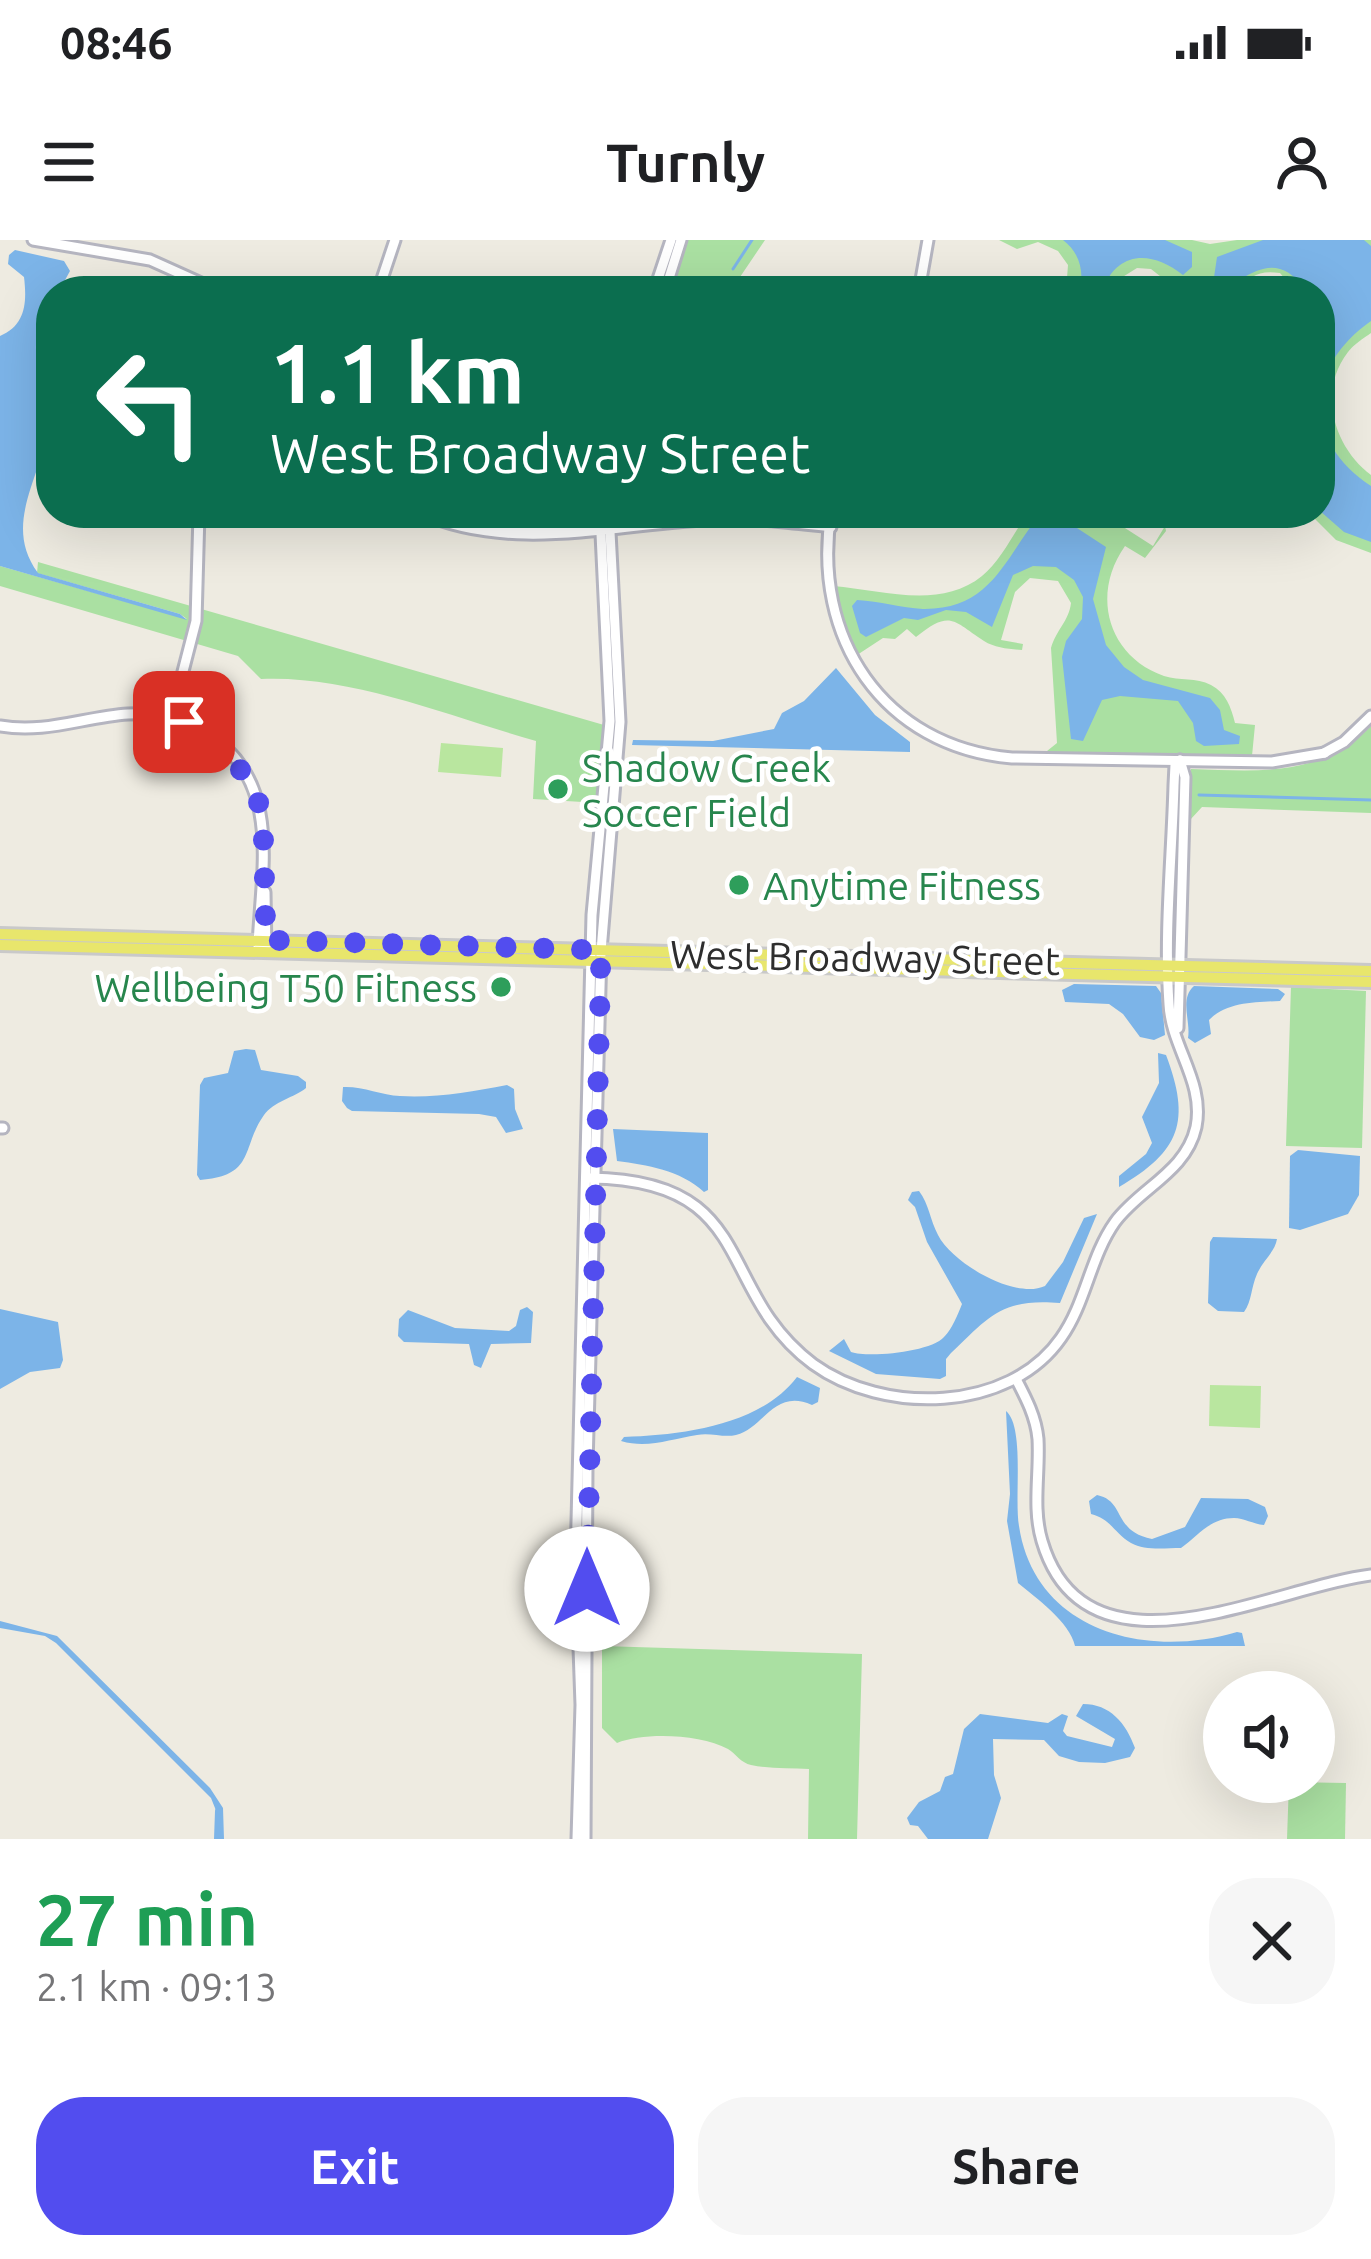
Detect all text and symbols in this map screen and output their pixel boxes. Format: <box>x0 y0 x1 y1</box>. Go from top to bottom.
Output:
text: 08:46 <box>60 17 173 68</box>
icon: menu <box>36 129 102 195</box>
icon: person <box>1269 129 1335 195</box>
text: Turnly <box>606 132 765 192</box>
icon: left <box>72 324 228 480</box>
text: 1.1 km <box>270 325 525 419</box>
text: West Broadway Street <box>270 423 810 483</box>
pin <box>133 671 235 773</box>
icon: arrive <box>151 689 217 755</box>
place label: Shadow Creek Soccer Field <box>582 746 831 834</box>
marker: Shadow Creek Soccer Field <box>545 776 571 802</box>
place label: Anytime Fitness <box>763 864 1041 907</box>
marker: Anytime Fitness <box>726 872 752 898</box>
street label: West Broadway Street <box>670 932 1060 982</box>
place label: Wellbeing T50 Fitness <box>95 966 477 1009</box>
marker: Wellbeing T50 Fitness <box>488 974 514 1000</box>
position arrow <box>524 1526 650 1652</box>
map controls <box>1203 1671 1335 1803</box>
button: sound <box>1203 1671 1335 1803</box>
button: close <box>1209 1878 1335 2004</box>
text: 27 min <box>36 1879 258 1960</box>
text: 2.1 km · 09:13 <box>36 1965 277 2008</box>
button: Exit <box>36 2097 674 2235</box>
button: Share <box>698 2097 1335 2235</box>

